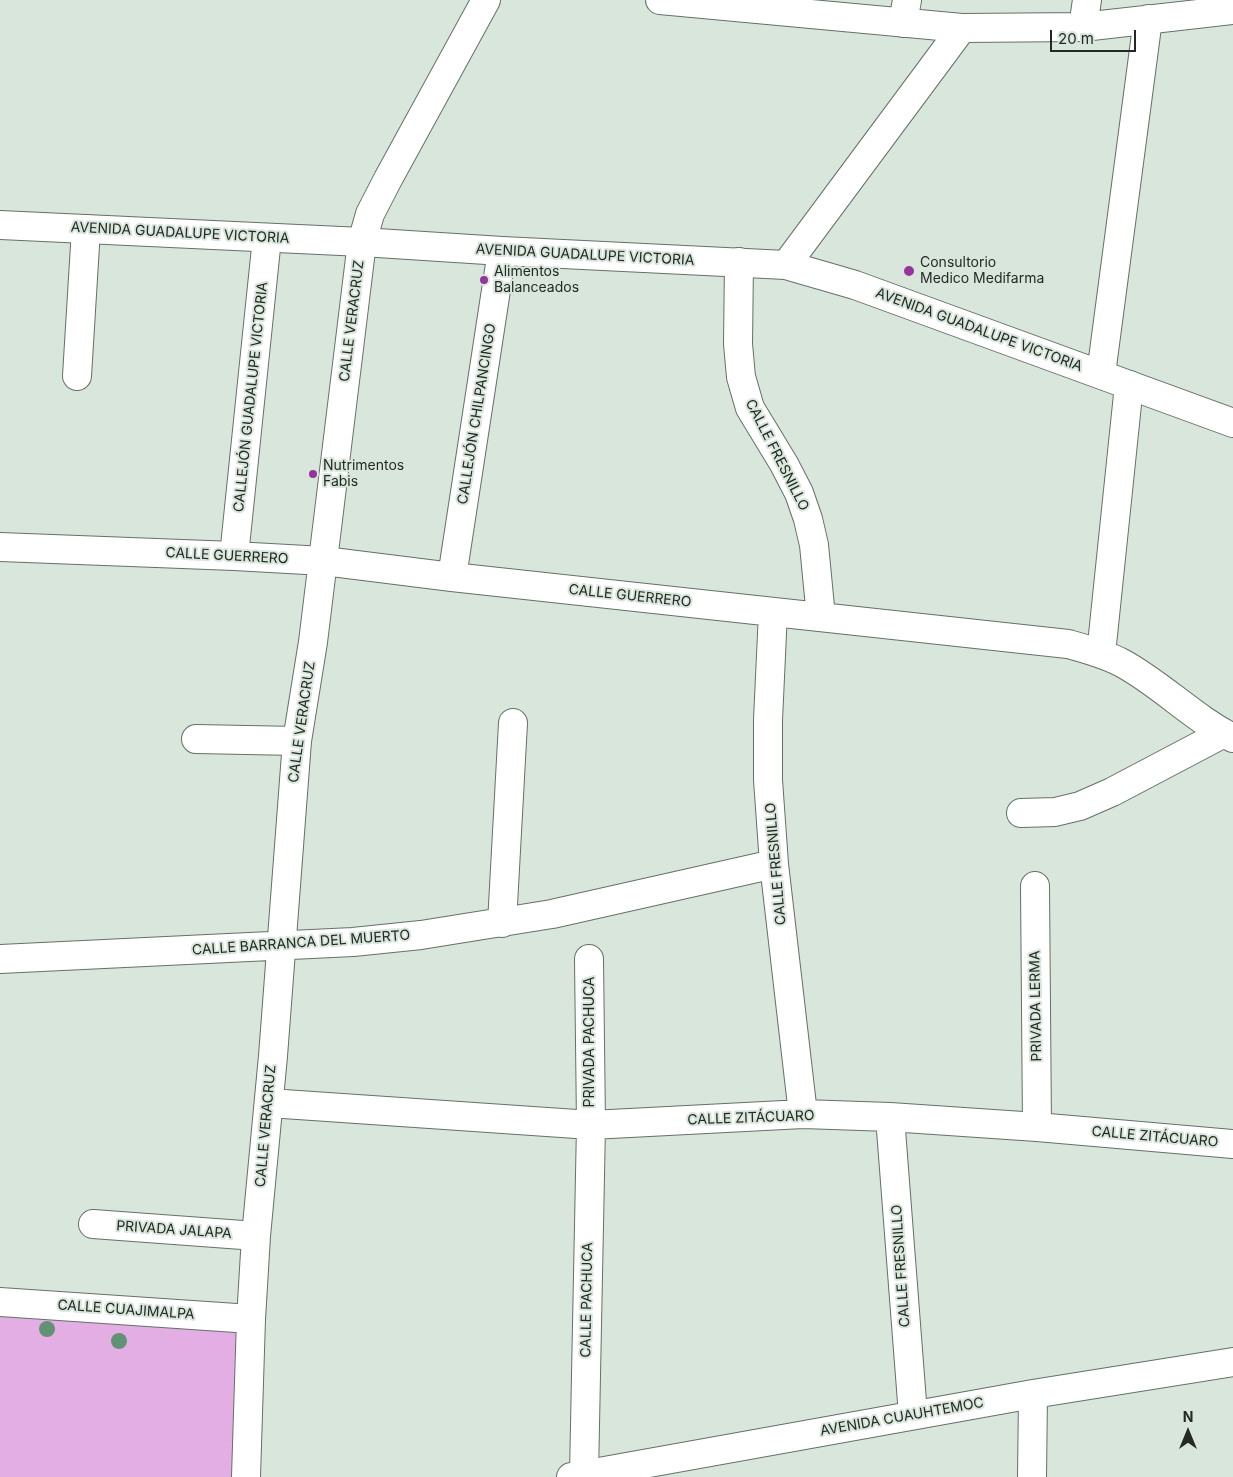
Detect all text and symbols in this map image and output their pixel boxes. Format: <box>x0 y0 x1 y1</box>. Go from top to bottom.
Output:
scale bar <box>1053 20 1139 52</box>
text: 20 m <box>1058 29 1094 48</box>
street label: AVENIDA GUADALUPE VICTORIA <box>70 219 290 247</box>
street label: AVENIDA GUADALUPE VICTORIA <box>475 241 695 269</box>
place label: Consultorio Medico Medifarma <box>920 255 1044 288</box>
street label: CALLE VERACRUZ <box>336 259 368 383</box>
place label: Alimentos Balanceados <box>494 264 579 296</box>
marker: Consultorio Medico Medifarma <box>902 264 916 278</box>
marker: Alimentos Balanceados <box>478 274 490 286</box>
street label: CALLEJÓN GUADALUPE VICTORIA <box>231 281 271 513</box>
street label: AVENIDA GUADALUPE VICTORIA <box>873 285 1085 375</box>
street label: CALLEJÓN CHILPANCINGO <box>454 322 500 506</box>
street label: CALLE FRESNILLO <box>742 396 812 514</box>
place label: Nutrimentos Fabis <box>323 458 404 491</box>
marker: Nutrimentos Fabis <box>307 468 319 480</box>
street label: CALLE GUERRERO <box>165 544 289 568</box>
street label: CALLE GUERRERO <box>568 581 692 611</box>
street label: CALLE VERACRUZ <box>285 660 319 784</box>
street label: CALLE FRESNILLO <box>762 802 790 926</box>
street label: CALLE BARRANCA DEL MUERTO <box>191 927 411 959</box>
street label: PRIVADA LERMA <box>1027 950 1045 1062</box>
street label: PRIVADA PACHUCA <box>582 976 598 1108</box>
street label: CALLE VERACRUZ <box>252 1064 280 1188</box>
street label: CALLE ZITÁCUARO <box>687 1107 815 1129</box>
street label: CALLE ZITÁCUARO <box>1091 1123 1219 1151</box>
street label: CALLE FRESNILLO <box>888 1204 914 1328</box>
street label: PRIVADA JALAPA <box>116 1218 232 1242</box>
street label: CALLE PACHUCA <box>578 1242 596 1358</box>
street label: CALLE CUAJIMALPA <box>57 1297 195 1323</box>
street label: AVENIDA CUAUHTEMOC <box>819 1394 985 1440</box>
north arrow <box>1163 1407 1213 1457</box>
text: N <box>1183 1408 1193 1425</box>

